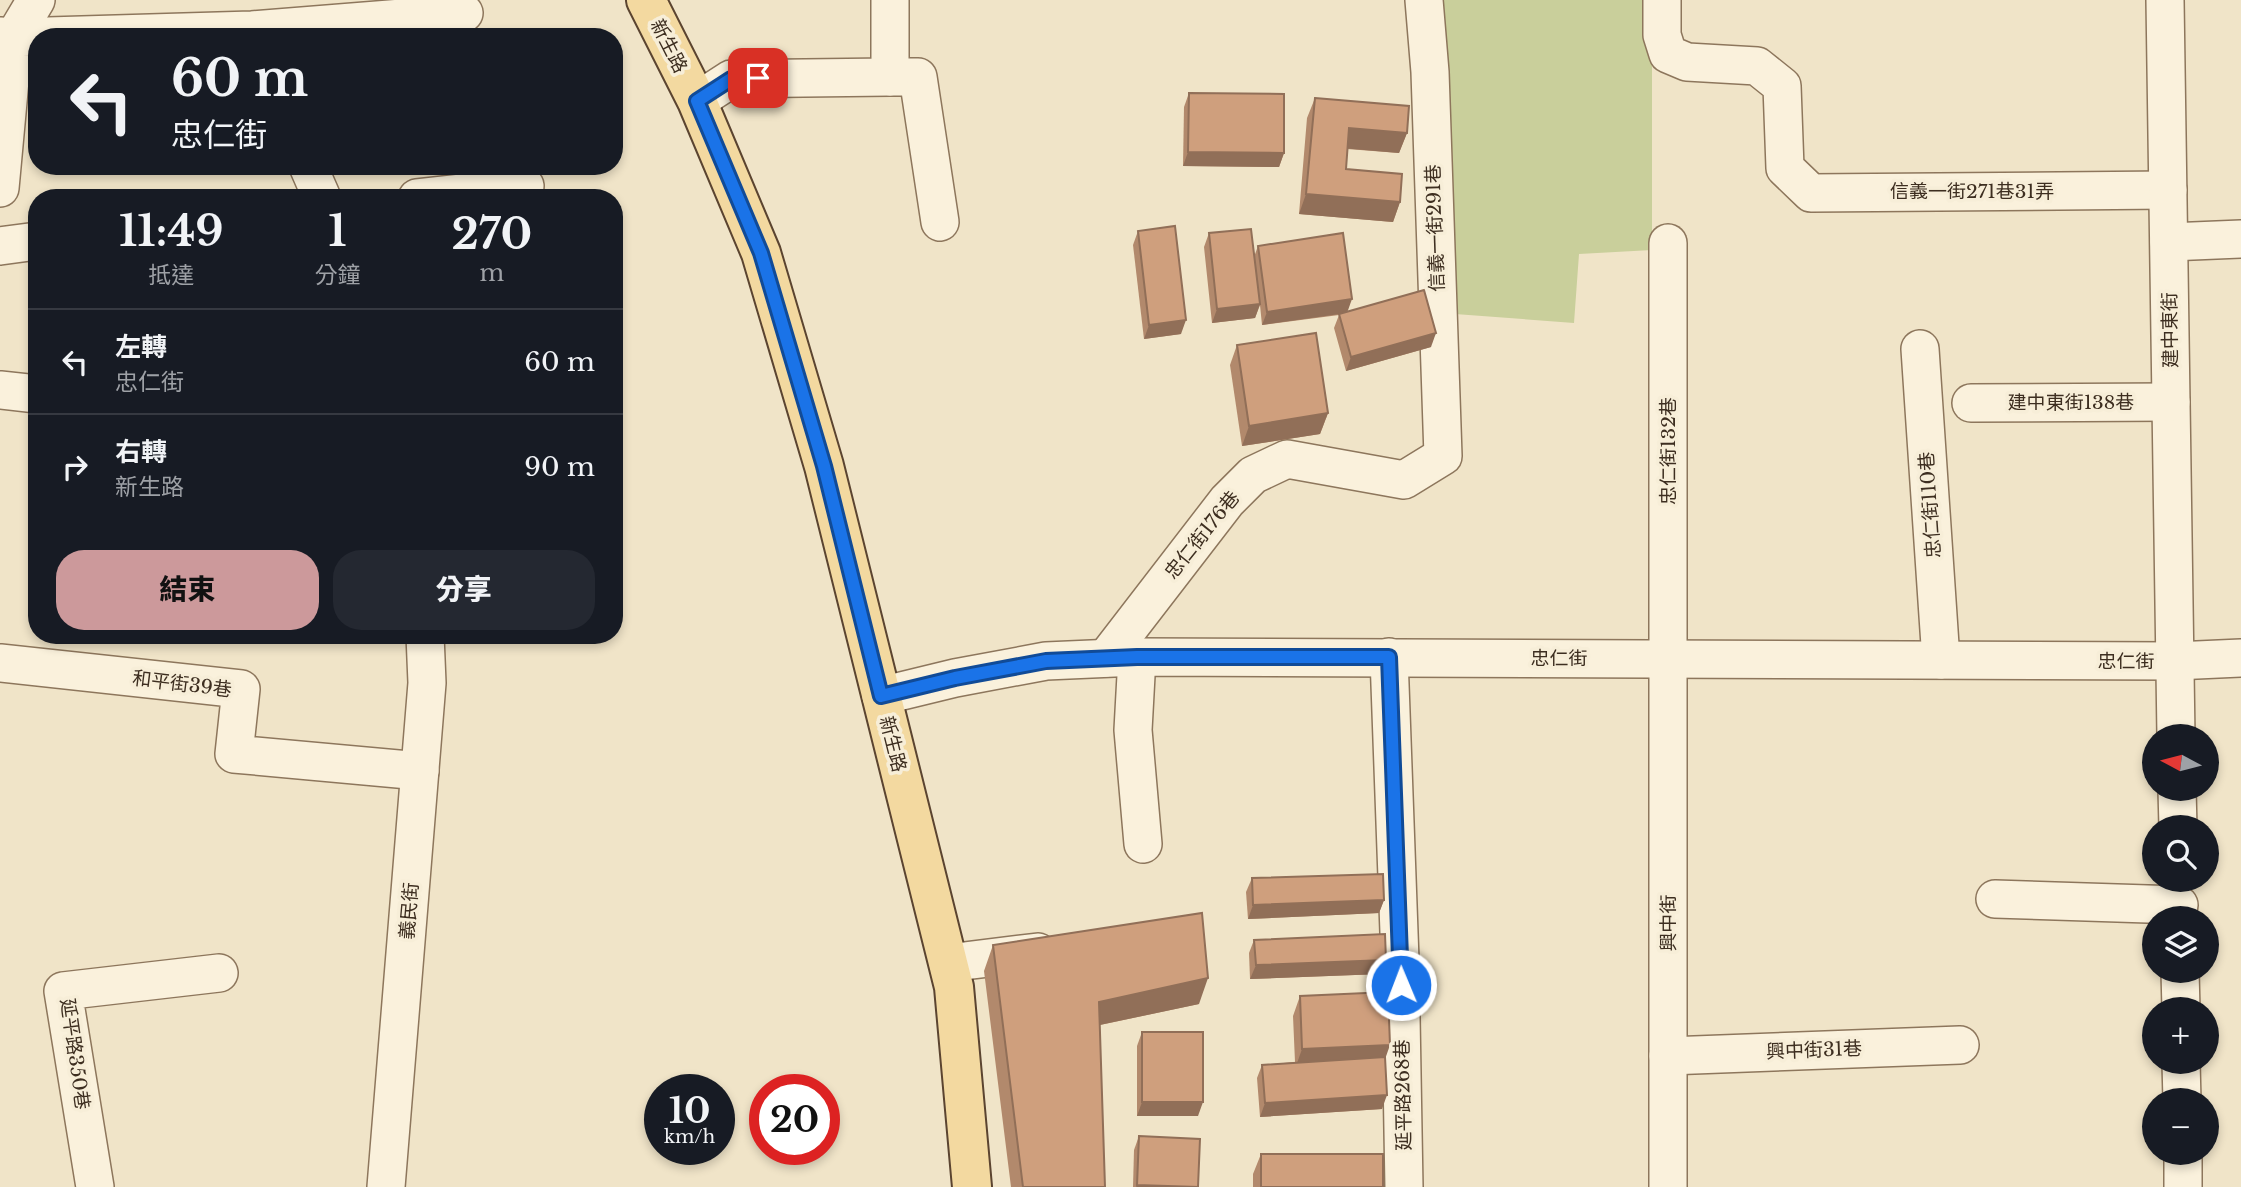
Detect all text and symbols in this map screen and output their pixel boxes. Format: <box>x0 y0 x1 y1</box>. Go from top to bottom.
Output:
street label: 新生路 <box>646 15 692 77</box>
text: 60 m <box>171 48 308 109</box>
pin <box>728 48 788 108</box>
icon: left <box>56 56 147 147</box>
icon: arrive <box>739 59 777 97</box>
text: 忠仁街 <box>171 115 267 155</box>
street label: 信義一街291巷 <box>1421 164 1449 292</box>
street label: 信義一街271巷31弄 <box>1890 180 2054 203</box>
text: 11:49 <box>119 205 224 257</box>
text: 1 <box>328 205 347 257</box>
text: 270 <box>451 208 532 260</box>
text: m <box>479 259 504 287</box>
text: 抵達 <box>148 261 194 289</box>
text: 分鐘 <box>315 261 361 289</box>
street label: 建中東街 <box>2158 292 2182 368</box>
text: 左轉 <box>115 331 167 363</box>
icon: left <box>56 343 94 381</box>
text: 60 m <box>524 346 595 378</box>
text: 忠仁街 <box>115 368 184 396</box>
street label: 建中東街138巷 <box>2008 391 2134 414</box>
street label: 忠仁街132巷 <box>1657 397 1680 505</box>
text: 右轉 <box>115 436 167 468</box>
icon: right <box>56 448 94 486</box>
text: 90 m <box>524 451 595 483</box>
street label: 忠仁街110巷 <box>1915 451 1945 559</box>
text: 新生路 <box>115 473 184 501</box>
street label: 忠仁街176巷 <box>1160 486 1244 584</box>
button: 結束 <box>56 550 319 630</box>
button: 分享 <box>333 550 595 630</box>
street label: 忠仁街 <box>1530 647 1588 670</box>
street label: 忠仁街 <box>2097 650 2155 673</box>
street label: 和平街39巷 <box>131 666 233 702</box>
street label: 新生路 <box>875 714 911 774</box>
north arrow <box>2142 724 2219 802</box>
map controls <box>2142 724 2219 1165</box>
button: search <box>2142 815 2219 892</box>
street label: 義民街 <box>395 882 423 940</box>
street label: 興中街 <box>1657 894 1680 952</box>
button: layers <box>2142 906 2219 983</box>
position arrow <box>1364 948 1438 1022</box>
street label: 延平路350巷 <box>56 997 94 1111</box>
button: + <box>2142 997 2219 1074</box>
street label: 興中街31巷 <box>1766 1037 1862 1063</box>
street label: 延平路268巷 <box>1391 1039 1415 1151</box>
speed limit sign: 20 <box>749 1074 840 1165</box>
button: − <box>2142 1088 2219 1165</box>
text: 10 <box>669 1089 710 1132</box>
text: km/h <box>664 1126 715 1148</box>

